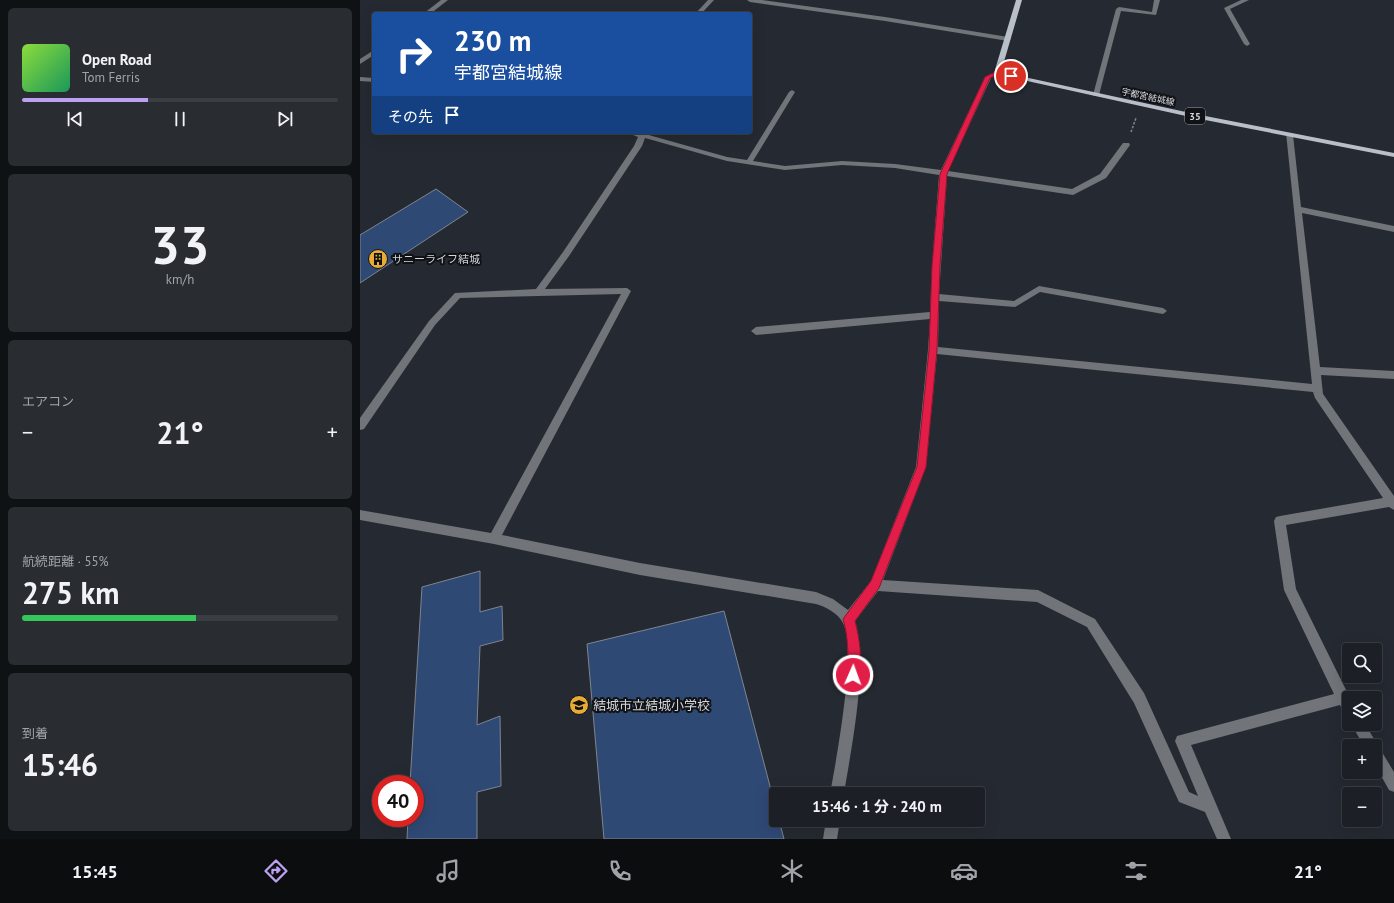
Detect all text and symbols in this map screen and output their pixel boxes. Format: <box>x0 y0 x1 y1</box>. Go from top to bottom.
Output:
text: 230 m <box>454 22 531 59</box>
icon: right <box>388 28 440 80</box>
text: Open Road <box>82 50 152 69</box>
pin <box>994 59 1028 93</box>
text: 宇都宮結城線 <box>454 61 562 84</box>
icon: arrive <box>1000 65 1022 87</box>
text: Tom Ferris <box>82 69 140 86</box>
street label: 宇都宮結城線 <box>1121 86 1177 108</box>
icon: arrive <box>441 104 463 126</box>
text: その先 <box>388 107 433 126</box>
icon: previous <box>64 108 86 130</box>
icon: pause <box>169 108 191 130</box>
icon: next <box>274 108 296 130</box>
road number: 35 <box>1185 108 1205 124</box>
text: 33 <box>151 211 209 278</box>
building icon: サニーライフ結城 <box>367 248 389 270</box>
place label: サニーライフ結城 <box>392 252 480 266</box>
text: km/h <box>166 271 194 288</box>
text: エアコン <box>22 393 74 410</box>
text: 21° <box>156 413 204 452</box>
text: − <box>22 418 33 446</box>
text: + <box>327 418 338 446</box>
text: 航続距離 · 55% <box>22 553 109 570</box>
text: 275 km <box>22 573 120 612</box>
map controls <box>1342 643 1382 827</box>
button: search <box>1342 643 1382 683</box>
position arrow <box>832 654 874 696</box>
button: layers <box>1342 691 1382 731</box>
school or university icon: 結城市立結城小学校 <box>568 694 590 716</box>
place label: 結城市立結城小学校 <box>593 697 710 714</box>
text: 到着 <box>22 725 48 742</box>
button: + <box>1342 739 1382 779</box>
text: 15:46 <box>22 745 98 784</box>
speed limit sign: 40 <box>372 775 424 827</box>
button: − <box>1342 787 1382 827</box>
text: 15:46 · 1 分 · 240 m <box>812 797 942 816</box>
icon: directions <box>262 857 290 885</box>
icon: music <box>434 857 462 885</box>
icon: phone <box>606 857 634 885</box>
icon: climate <box>778 857 806 885</box>
icon: car <box>950 857 978 885</box>
icon: filters <box>1122 857 1150 885</box>
text: 15:45 <box>72 860 118 883</box>
text: 21° <box>1294 860 1322 883</box>

